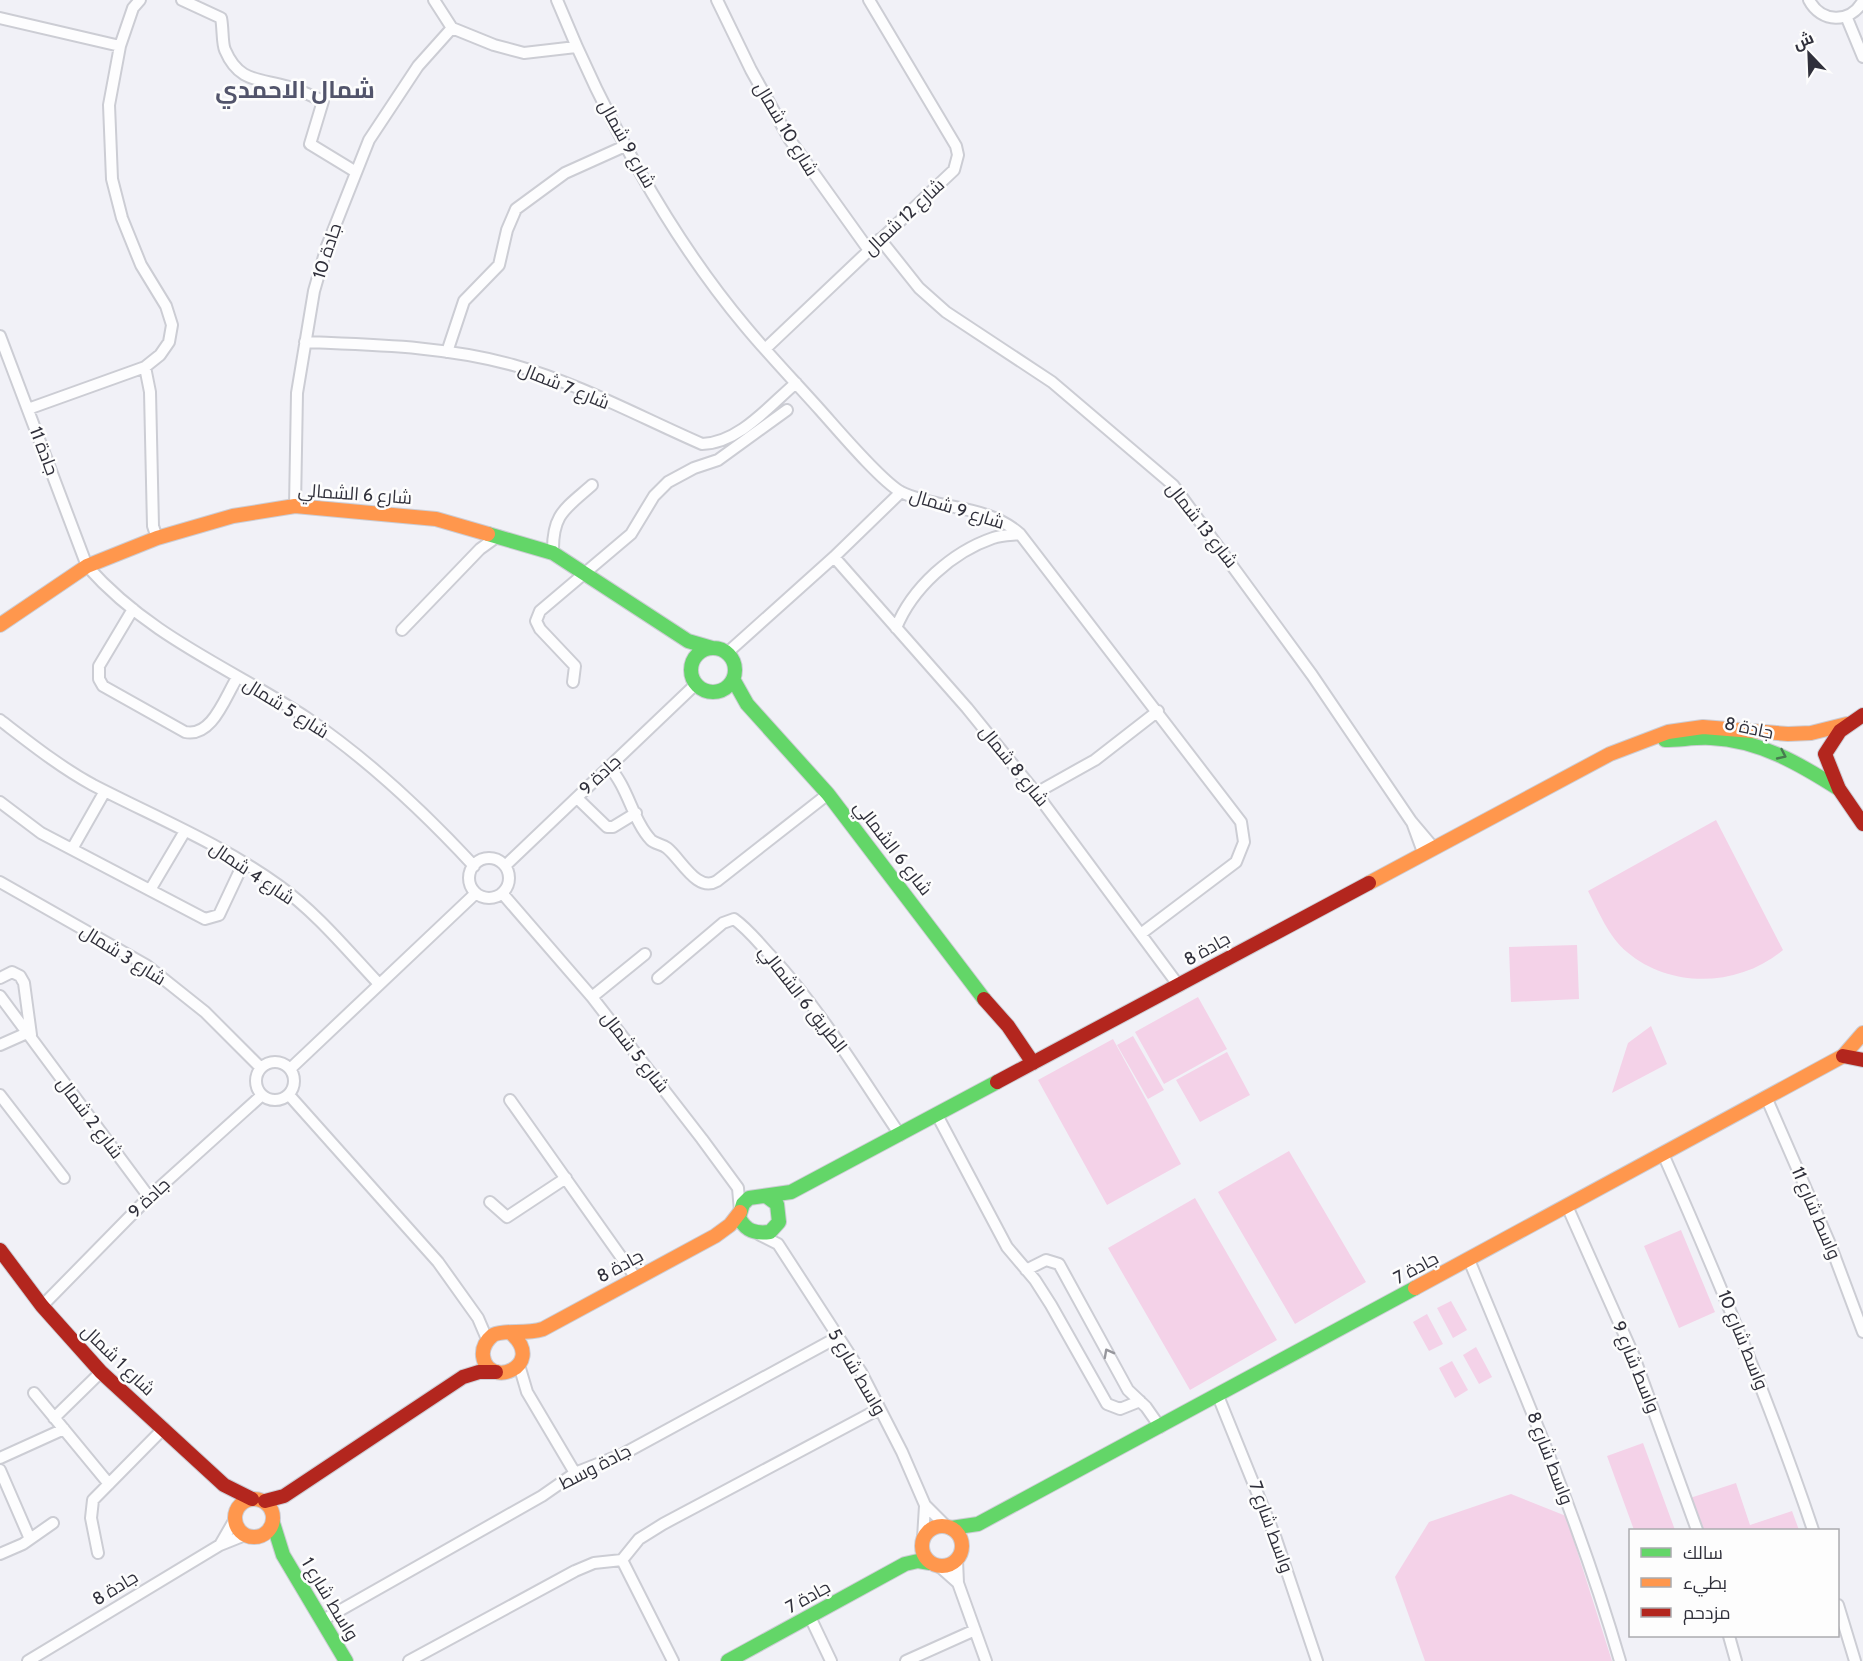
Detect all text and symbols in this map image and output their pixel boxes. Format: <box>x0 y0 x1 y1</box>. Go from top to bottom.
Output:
north arrow <box>1779 24 1839 84</box>
text: ش <box>1790 28 1816 53</box>
district label: شمال الاحمدي <box>215 75 375 109</box>
street label: شارع 10 شمال <box>748 78 823 181</box>
street label: شارع 9 شمال <box>593 96 660 192</box>
street label: شارع 12 شمال <box>859 174 950 261</box>
street label: جادة 10 <box>308 220 346 282</box>
street label: شارع 7 شمال <box>515 358 613 415</box>
street label: جادة 11 <box>25 424 63 478</box>
street label: شارع 13 شمال <box>1161 478 1242 573</box>
street label: شارع 6 الشمالي <box>297 479 413 512</box>
street label: شارع 9 شمال <box>907 484 1007 535</box>
street label: شارع 5 شمال <box>238 673 333 744</box>
street label: جادة 8 <box>1723 712 1775 744</box>
street label: شارع 8 شمال <box>974 721 1053 812</box>
one-way arrow <box>1776 748 1787 760</box>
street label: جادة 9 <box>575 750 625 800</box>
street label: شارع 6 الشمالي <box>847 796 937 902</box>
street label: شارع 4 شمال <box>205 837 299 910</box>
street label: شارع 3 شمال <box>75 920 170 991</box>
street label: جادة 8 <box>1180 927 1234 971</box>
street label: الطريق 6 الشمالي <box>752 941 852 1059</box>
street label: شارع 5 شمال <box>596 1007 674 1098</box>
street label: شارع 2 شمال <box>51 1073 128 1164</box>
street label: واسط شارع 11 <box>1786 1163 1845 1263</box>
street label: جادة 9 <box>124 1173 174 1223</box>
street label: جادة 8 <box>593 1245 647 1287</box>
street label: جادة 7 <box>1390 1247 1442 1289</box>
street label: واسط شارع 10 <box>1712 1287 1773 1393</box>
street label: واسط شارع 9 <box>1607 1318 1664 1417</box>
street label: شارع 1 شمال <box>76 1320 159 1401</box>
street label: واسط شارع 5 <box>822 1325 891 1420</box>
one-way arrow <box>1104 1348 1115 1359</box>
street label: واسط شارع 8 <box>1521 1408 1578 1508</box>
street label: جادة وسط <box>555 1440 635 1494</box>
street label: واسط شارع 7 <box>1243 1478 1298 1576</box>
legend <box>1629 1529 1839 1637</box>
text: سالك <box>1683 1542 1723 1564</box>
street label: واسط شارع 1 <box>296 1554 363 1645</box>
street label: جادة 8 <box>88 1566 142 1610</box>
text: بطيء <box>1683 1572 1727 1597</box>
street label: جادة 7 <box>782 1576 834 1618</box>
text: مزدحم <box>1683 1602 1731 1625</box>

